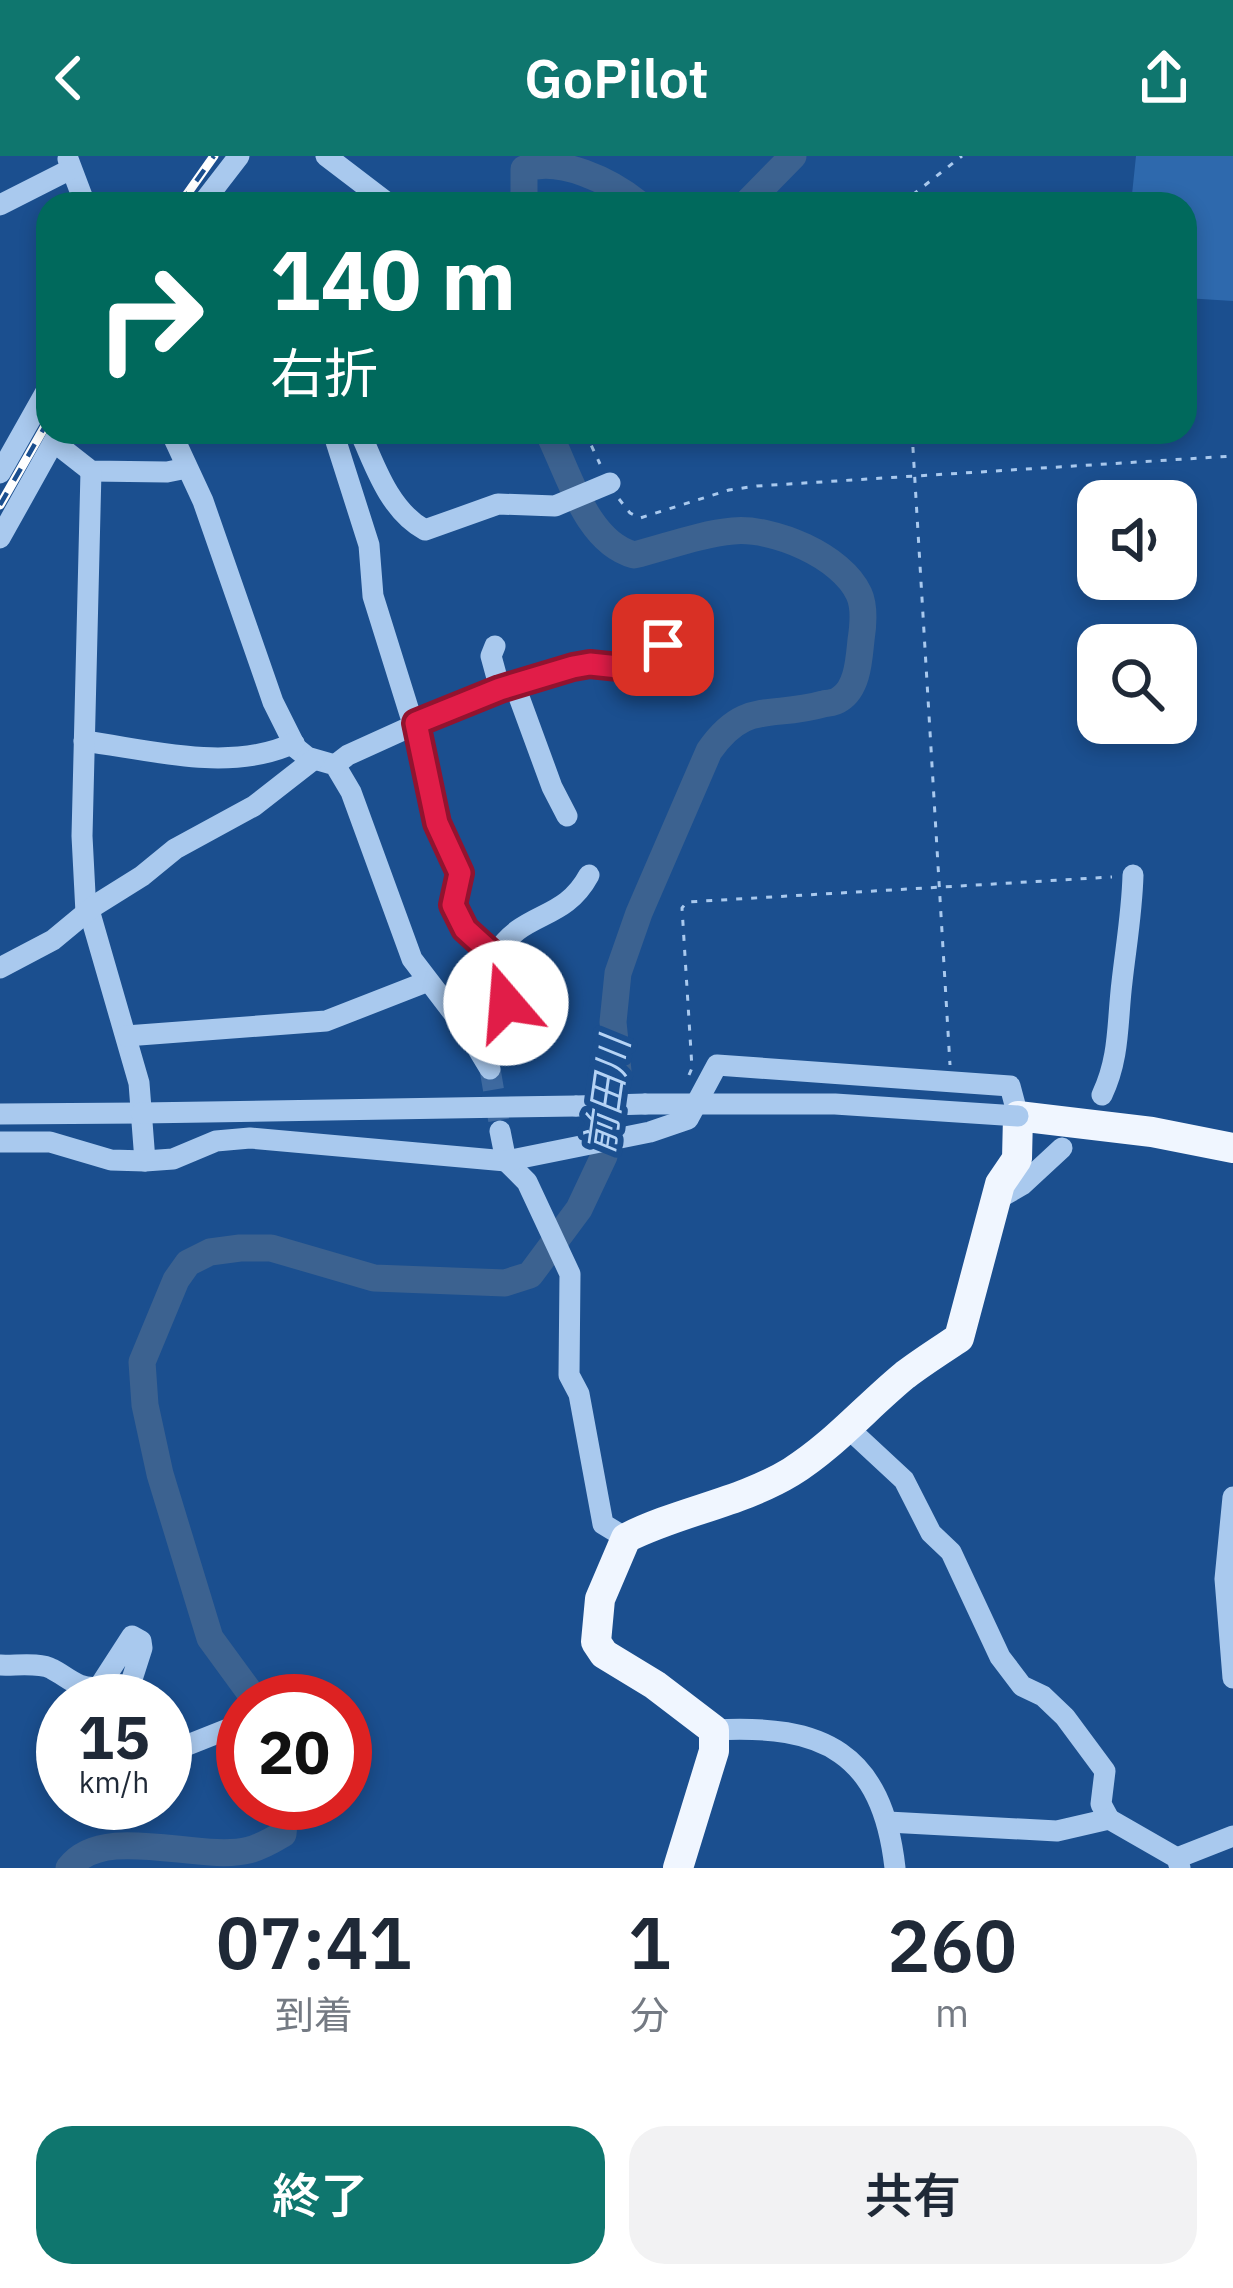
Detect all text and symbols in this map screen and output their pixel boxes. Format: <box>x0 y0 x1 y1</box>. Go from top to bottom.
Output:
text: GoPilot <box>524 43 709 113</box>
icon: back <box>36 45 102 111</box>
icon: share <box>1131 45 1197 111</box>
text: 140 m <box>270 224 516 333</box>
icon: right <box>72 240 228 396</box>
text: 右折 <box>270 338 378 408</box>
map controls <box>1077 480 1197 744</box>
button: sound <box>1077 480 1197 600</box>
pin <box>612 594 714 696</box>
icon: arrive <box>630 612 696 678</box>
button: search <box>1077 624 1197 744</box>
position arrow <box>443 940 569 1066</box>
water label: 前田川 <box>573 1029 640 1156</box>
speed limit sign: 20 <box>216 1674 372 1830</box>
text: 15 <box>78 1697 150 1776</box>
text: km/h <box>79 1762 149 1801</box>
text: 07:41 <box>216 1895 412 1989</box>
text: 1 <box>628 1895 671 1989</box>
text: 260 <box>887 1898 1017 1992</box>
text: m <box>935 1987 969 2038</box>
text: 到着 <box>275 1989 353 2040</box>
text: 分 <box>630 1989 669 2040</box>
button: 終了 <box>36 2126 605 2264</box>
button: 共有 <box>629 2126 1197 2264</box>

